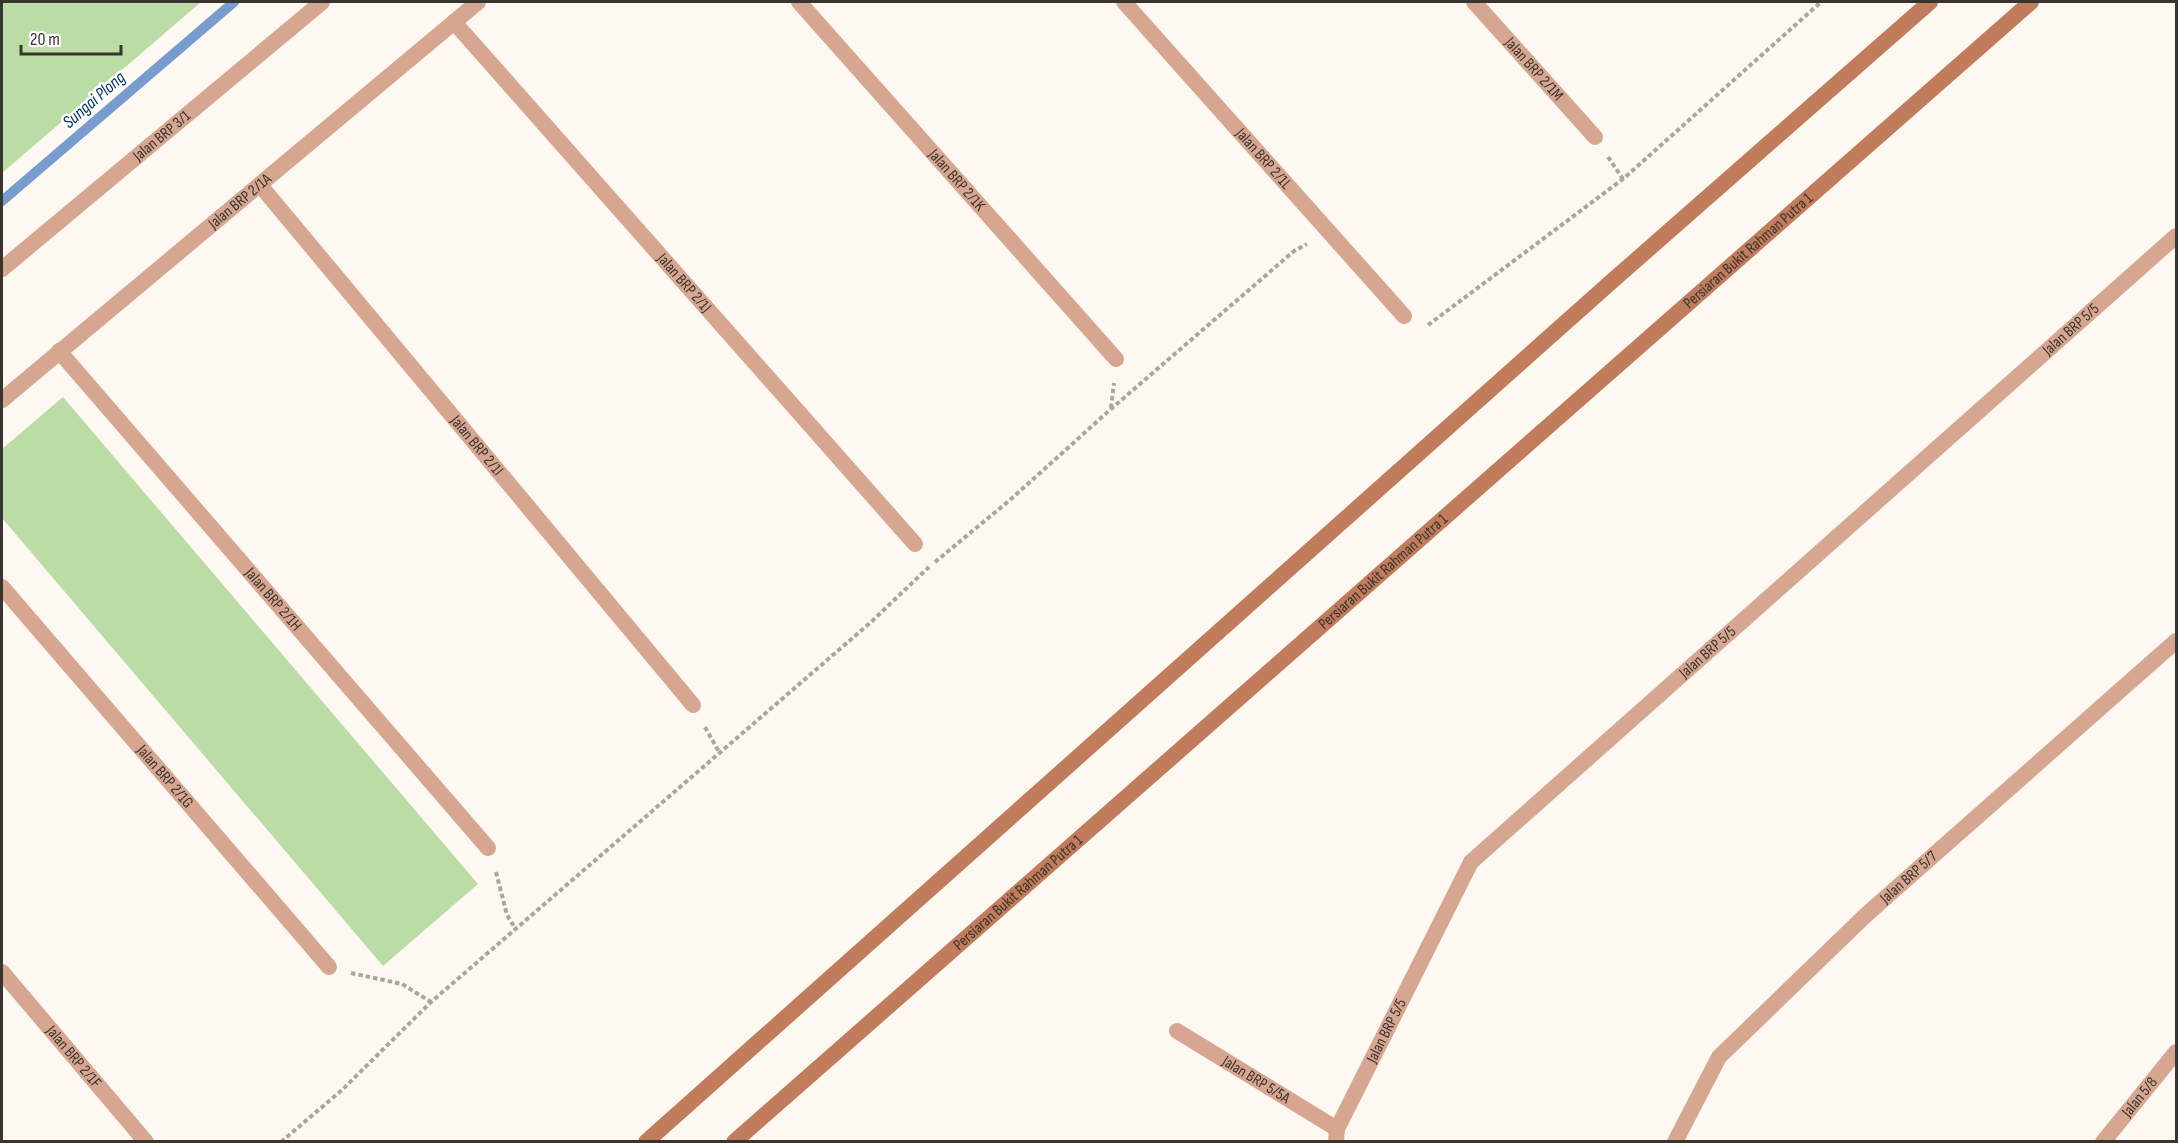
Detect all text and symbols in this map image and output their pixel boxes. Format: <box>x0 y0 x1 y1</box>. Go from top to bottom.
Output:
scale bar <box>21 18 122 56</box>
text: 20 m <box>30 29 60 50</box>
street label: Jalan BRP 2/1M <box>1500 33 1567 105</box>
water label: Sungai Plong <box>58 67 130 133</box>
street label: Jalan BRP 3/1 <box>128 106 195 166</box>
street label: Jalan BRP 2/1L <box>1231 124 1296 193</box>
street label: Jalan BRP 2/1K <box>924 144 990 215</box>
street label: Jalan BRP 2/1A <box>204 169 275 233</box>
street label: Persiaran Bukit Rahman Putra 1 <box>1679 189 1817 313</box>
street label: Jalan BRP 2/1J <box>653 249 716 316</box>
street label: Jalan BRP 5/5 <box>2038 299 2103 360</box>
street label: Jalan BRP 2/1I <box>446 411 507 479</box>
street label: Persiaran Bukit Rahman Putra 1 <box>1314 509 1452 633</box>
street label: Jalan BRP 2/1H <box>240 563 306 635</box>
street label: Jalan BRP 5/5 <box>1674 622 1740 683</box>
street label: Jalan BRP 2/1G <box>132 740 197 812</box>
street label: Persiaran Bukit Rahman Putra 1 <box>949 830 1087 954</box>
street label: Jalan BRP 5/7 <box>1875 847 1942 908</box>
street label: Jalan BRP 5/5 <box>1362 995 1410 1067</box>
street label: Jalan BRP 2/1F <box>41 1021 105 1092</box>
street label: Jalan BRP 5/5A <box>1218 1051 1294 1108</box>
street label: Jalan 5/8 <box>2117 1073 2161 1122</box>

